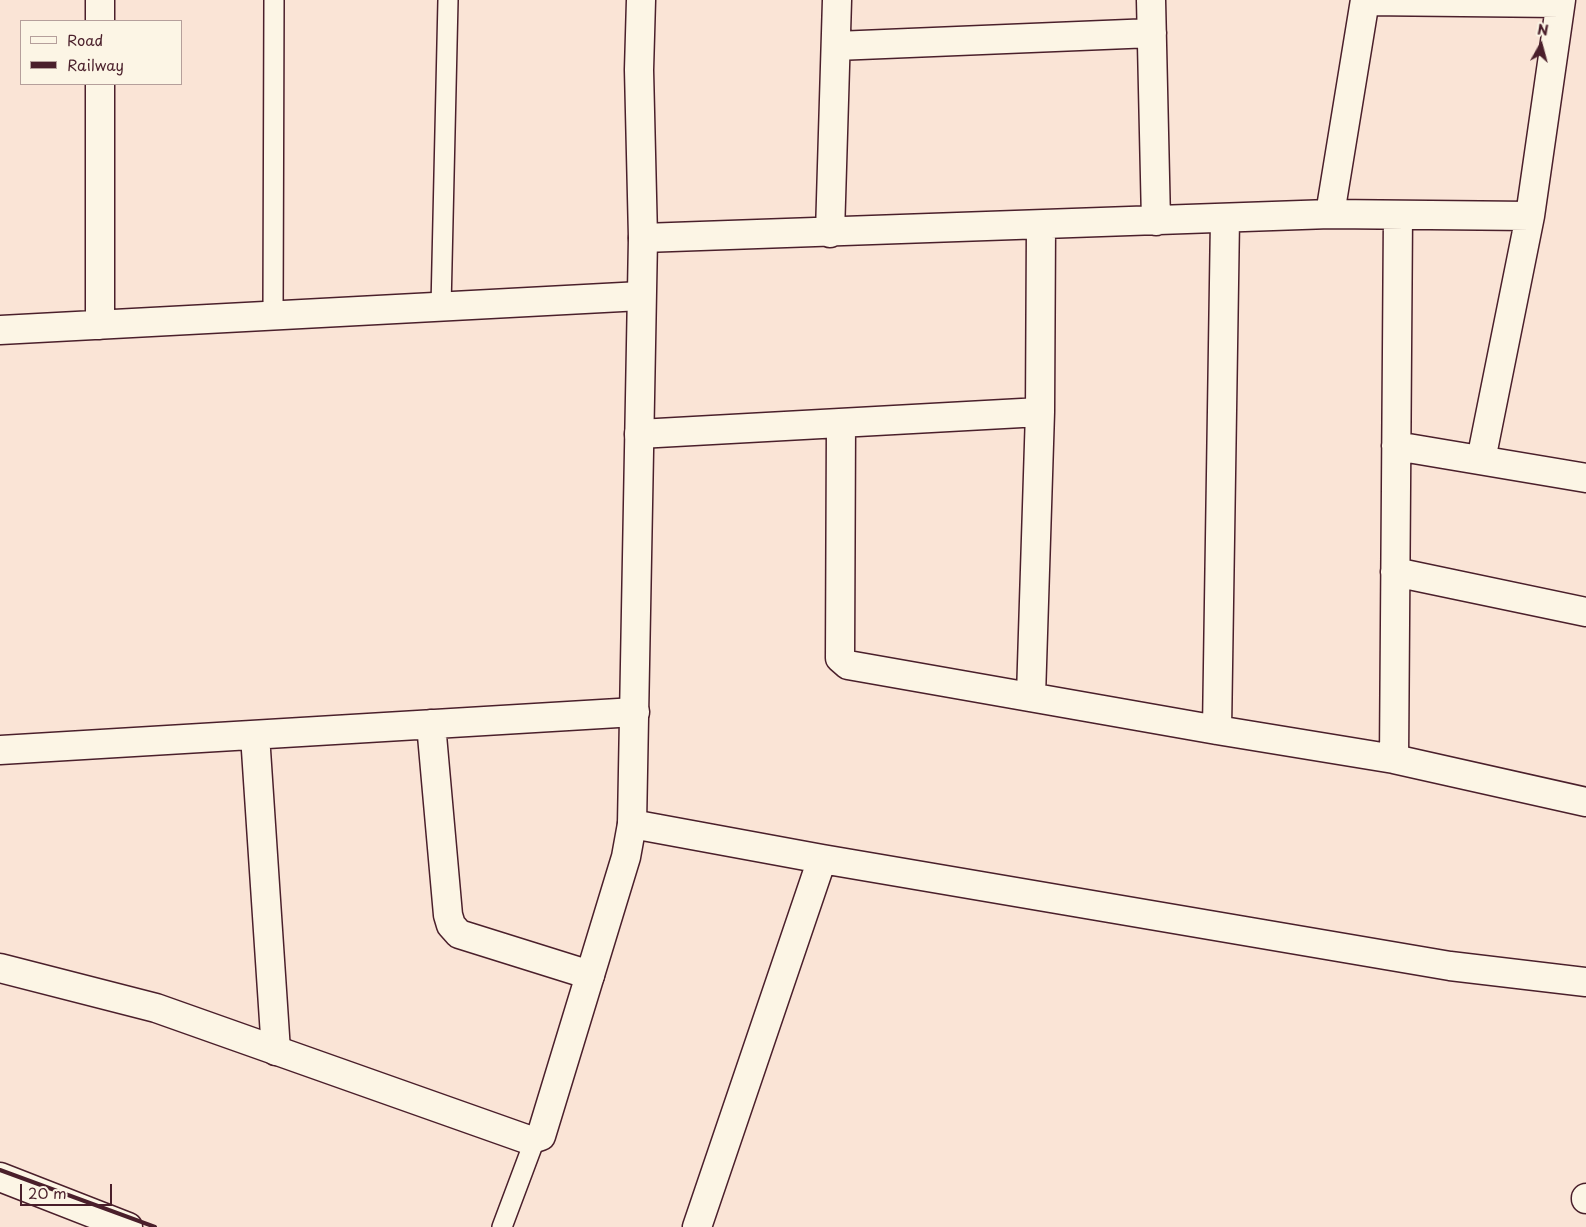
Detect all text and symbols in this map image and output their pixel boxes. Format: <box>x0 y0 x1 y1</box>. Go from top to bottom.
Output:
text: N <box>1536 19 1550 41</box>
legend <box>20 20 182 85</box>
north arrow <box>1516 20 1566 70</box>
text: Road <box>67 28 103 51</box>
text: Railway <box>67 53 124 76</box>
scale bar <box>22 1174 115 1206</box>
text: 20 m <box>28 1181 67 1204</box>

